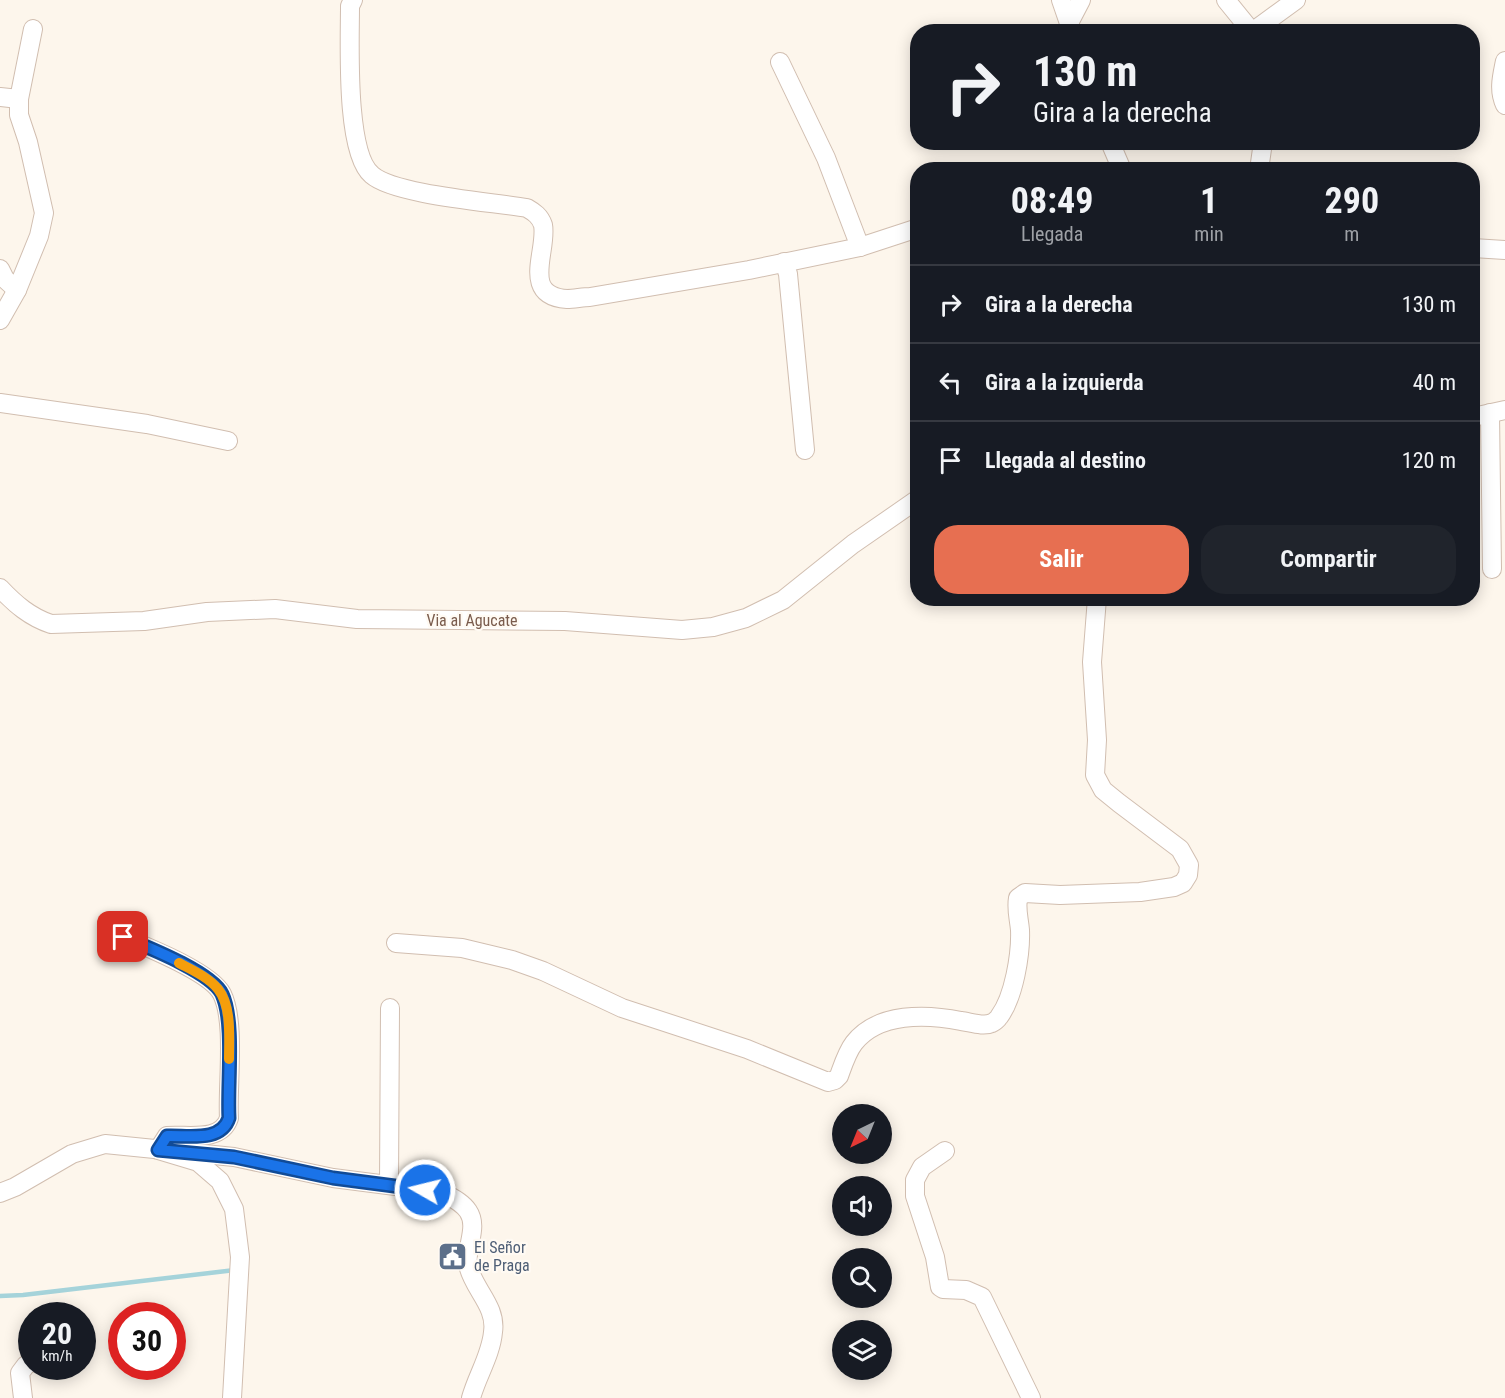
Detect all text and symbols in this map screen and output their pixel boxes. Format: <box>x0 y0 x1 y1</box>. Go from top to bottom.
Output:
text: 130 m <box>1033 47 1138 96</box>
icon: right <box>934 48 1012 126</box>
text: Gira a la derecha <box>1033 97 1212 129</box>
text: 08:49 <box>1011 180 1093 222</box>
text: 1 <box>1200 180 1218 222</box>
text: 290 <box>1325 180 1379 222</box>
text: Llegada <box>1021 222 1083 246</box>
text: min <box>1194 222 1224 246</box>
text: m <box>1344 222 1359 246</box>
icon: right <box>934 288 967 321</box>
text: Gira a la derecha <box>985 292 1133 317</box>
text: 130 m <box>1402 292 1456 317</box>
icon: left <box>934 366 967 399</box>
text: Gira a la izquierda <box>985 370 1144 395</box>
text: 40 m <box>1413 370 1456 395</box>
icon: arrive <box>934 444 967 477</box>
text: Llegada al destino <box>985 448 1146 473</box>
text: 120 m <box>1402 448 1456 473</box>
button: Salir <box>934 525 1189 594</box>
button: Compartir <box>1201 525 1456 594</box>
street label: Via al Agucate <box>426 611 518 630</box>
pin <box>97 911 148 962</box>
icon: arrive <box>106 920 139 953</box>
north arrow <box>832 1104 892 1164</box>
map controls <box>832 1104 892 1380</box>
position arrow <box>393 1158 457 1222</box>
button: sound <box>832 1176 892 1236</box>
place label: El Señor de Praga <box>474 1238 530 1275</box>
public building icon: El Señor de Praga <box>437 1240 469 1272</box>
button: search <box>832 1248 892 1308</box>
speed limit sign: 30 <box>108 1302 186 1380</box>
text: 20 <box>42 1316 72 1351</box>
button: layers <box>832 1320 892 1380</box>
text: km/h <box>42 1347 72 1365</box>

